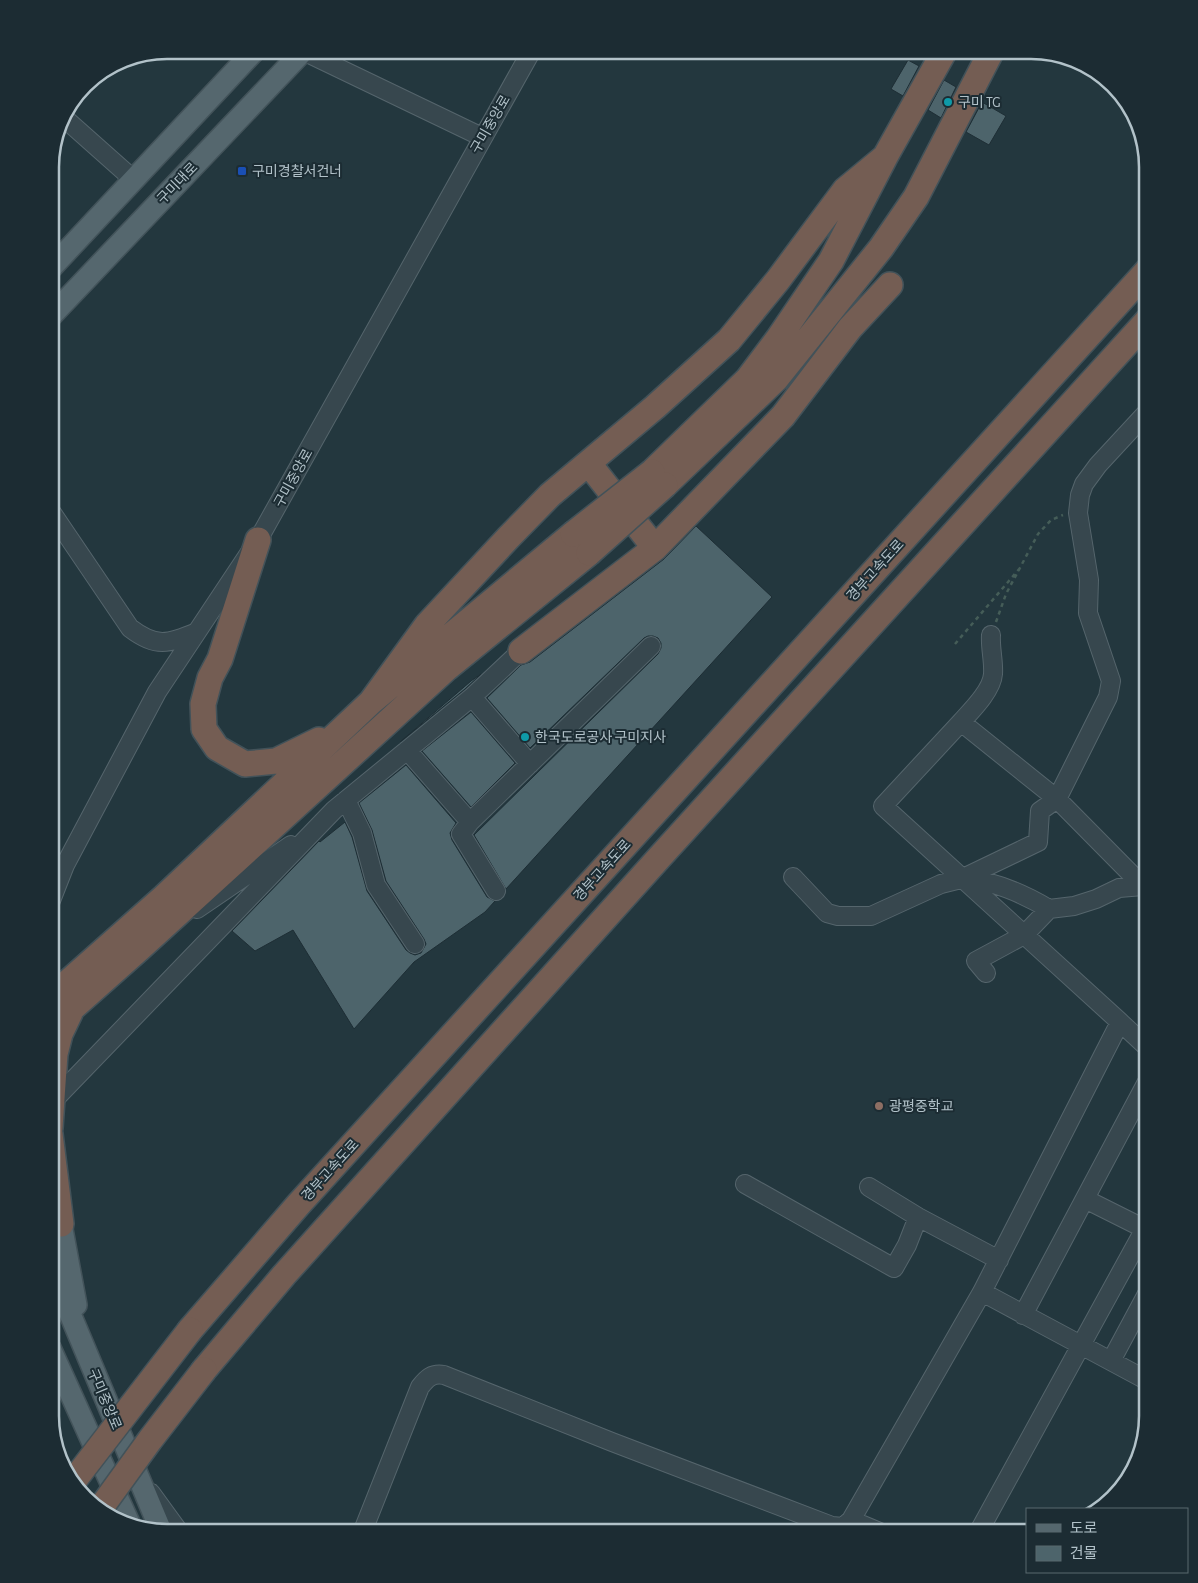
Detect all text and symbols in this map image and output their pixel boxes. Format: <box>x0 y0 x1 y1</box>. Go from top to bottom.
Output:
street label: 구미중앙로 <box>468 93 513 156</box>
place label: 구미 TG <box>958 95 1001 110</box>
marker: 구미 TG <box>942 96 954 108</box>
street label: 구미대로 <box>154 160 201 207</box>
place label: 구미경찰서건너 <box>252 164 342 179</box>
marker: 구미경찰서건너 <box>236 165 248 177</box>
street label: 구미중앙로 <box>271 446 316 510</box>
street label: 경부고속도로 <box>844 537 907 604</box>
place label: 한국도로공사 구미지사 <box>535 730 666 745</box>
marker: 한국도로공사 구미지사 <box>519 731 531 743</box>
street label: 경부고속도로 <box>571 837 634 904</box>
place label: 광평중학교 <box>889 1098 954 1114</box>
marker: 광평중학교 <box>873 1100 885 1112</box>
street label: 경부고속도로 <box>299 1137 362 1204</box>
street label: 구미중앙로 <box>85 1367 124 1432</box>
legend <box>1026 1508 1188 1573</box>
text: 도로 <box>1070 1521 1098 1536</box>
text: 건물 <box>1070 1545 1098 1561</box>

